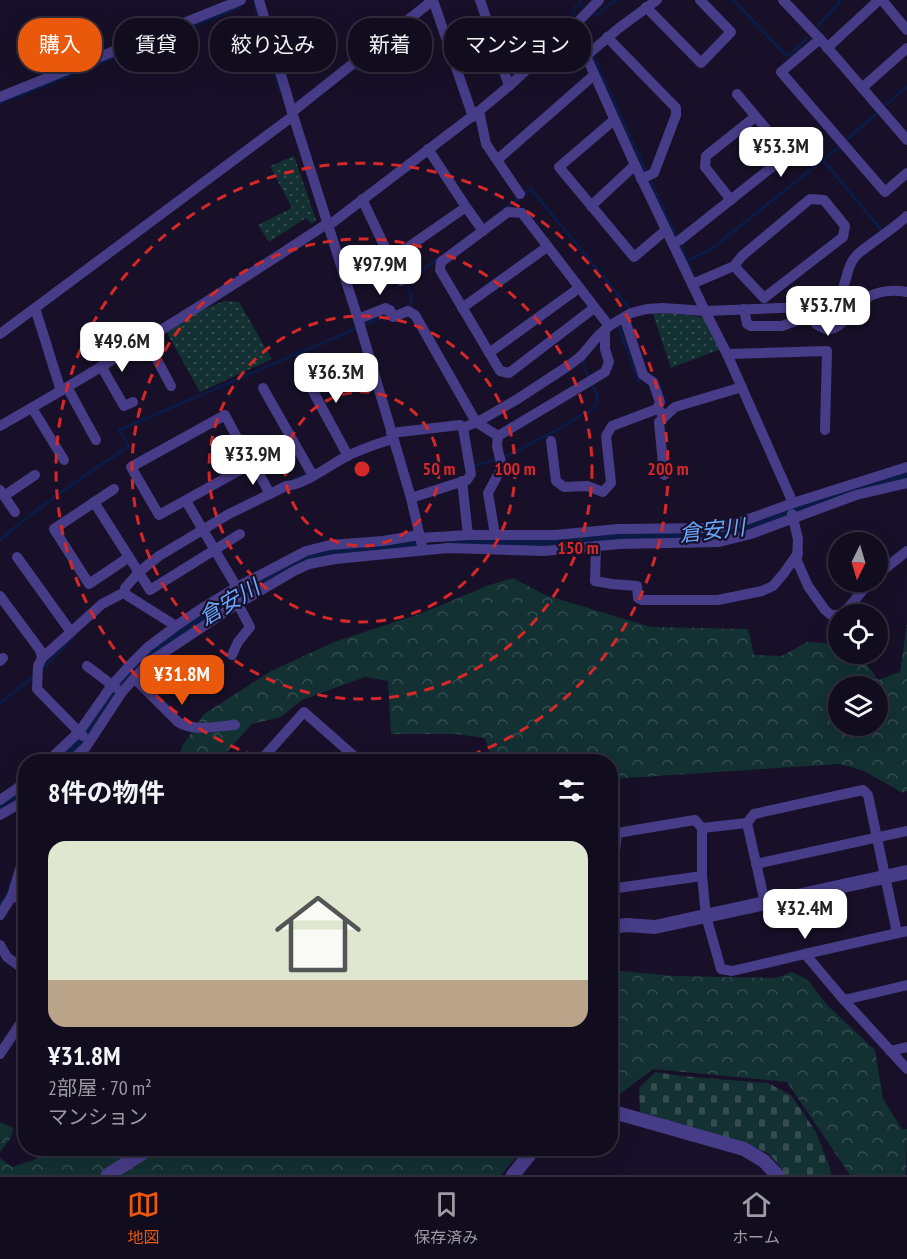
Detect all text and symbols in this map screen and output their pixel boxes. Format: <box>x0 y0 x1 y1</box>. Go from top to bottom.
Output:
chip: 購入 <box>18 18 102 72</box>
chip: 賃貸 <box>114 18 198 72</box>
chip: 絞り込み <box>210 18 336 72</box>
chip: 新着 <box>348 18 432 72</box>
chip: マンション <box>444 18 591 72</box>
pin: ¥53.3M <box>732 127 830 178</box>
text: ¥53.3M <box>753 133 809 159</box>
pin: ¥97.9M <box>331 245 429 296</box>
text: ¥97.9M <box>353 251 407 277</box>
pin: ¥53.7M <box>779 286 877 337</box>
text: ¥53.7M <box>800 292 856 318</box>
pin: ¥49.6M <box>73 322 171 373</box>
text: ¥49.6M <box>94 328 150 354</box>
pin: ¥36.3M <box>287 353 385 404</box>
text: ¥36.3M <box>308 359 364 385</box>
pin: ¥33.9M <box>204 435 302 486</box>
text: ¥33.9M <box>225 441 281 467</box>
text: 50 m <box>423 457 455 480</box>
text: 100 m <box>494 457 536 480</box>
text: 200 m <box>647 457 689 480</box>
centre of rings <box>352 459 372 479</box>
water label: 倉安川 <box>678 512 748 547</box>
north arrow <box>828 532 888 592</box>
map controls <box>828 532 888 736</box>
text: 150 m <box>557 536 599 559</box>
water label: 倉安川 <box>193 572 266 631</box>
button: locate <box>828 604 888 664</box>
pin: ¥31.8M <box>133 655 231 706</box>
text: ¥31.8M <box>154 661 210 687</box>
button: layers <box>828 676 888 736</box>
icon: filters <box>555 774 588 807</box>
text: 8件の物件 <box>48 776 164 809</box>
icon: home <box>264 880 372 988</box>
pin: ¥32.4M <box>756 889 854 940</box>
text: ¥32.4M <box>777 895 833 921</box>
text: ¥31.8M <box>48 1039 121 1072</box>
text: 2部屋 · 70 m² <box>48 1075 152 1101</box>
text: マンション <box>48 1104 148 1130</box>
tab: 地図 <box>127 1188 160 1248</box>
tab: 保存済み <box>414 1188 478 1248</box>
tab: ホーム <box>732 1188 780 1248</box>

